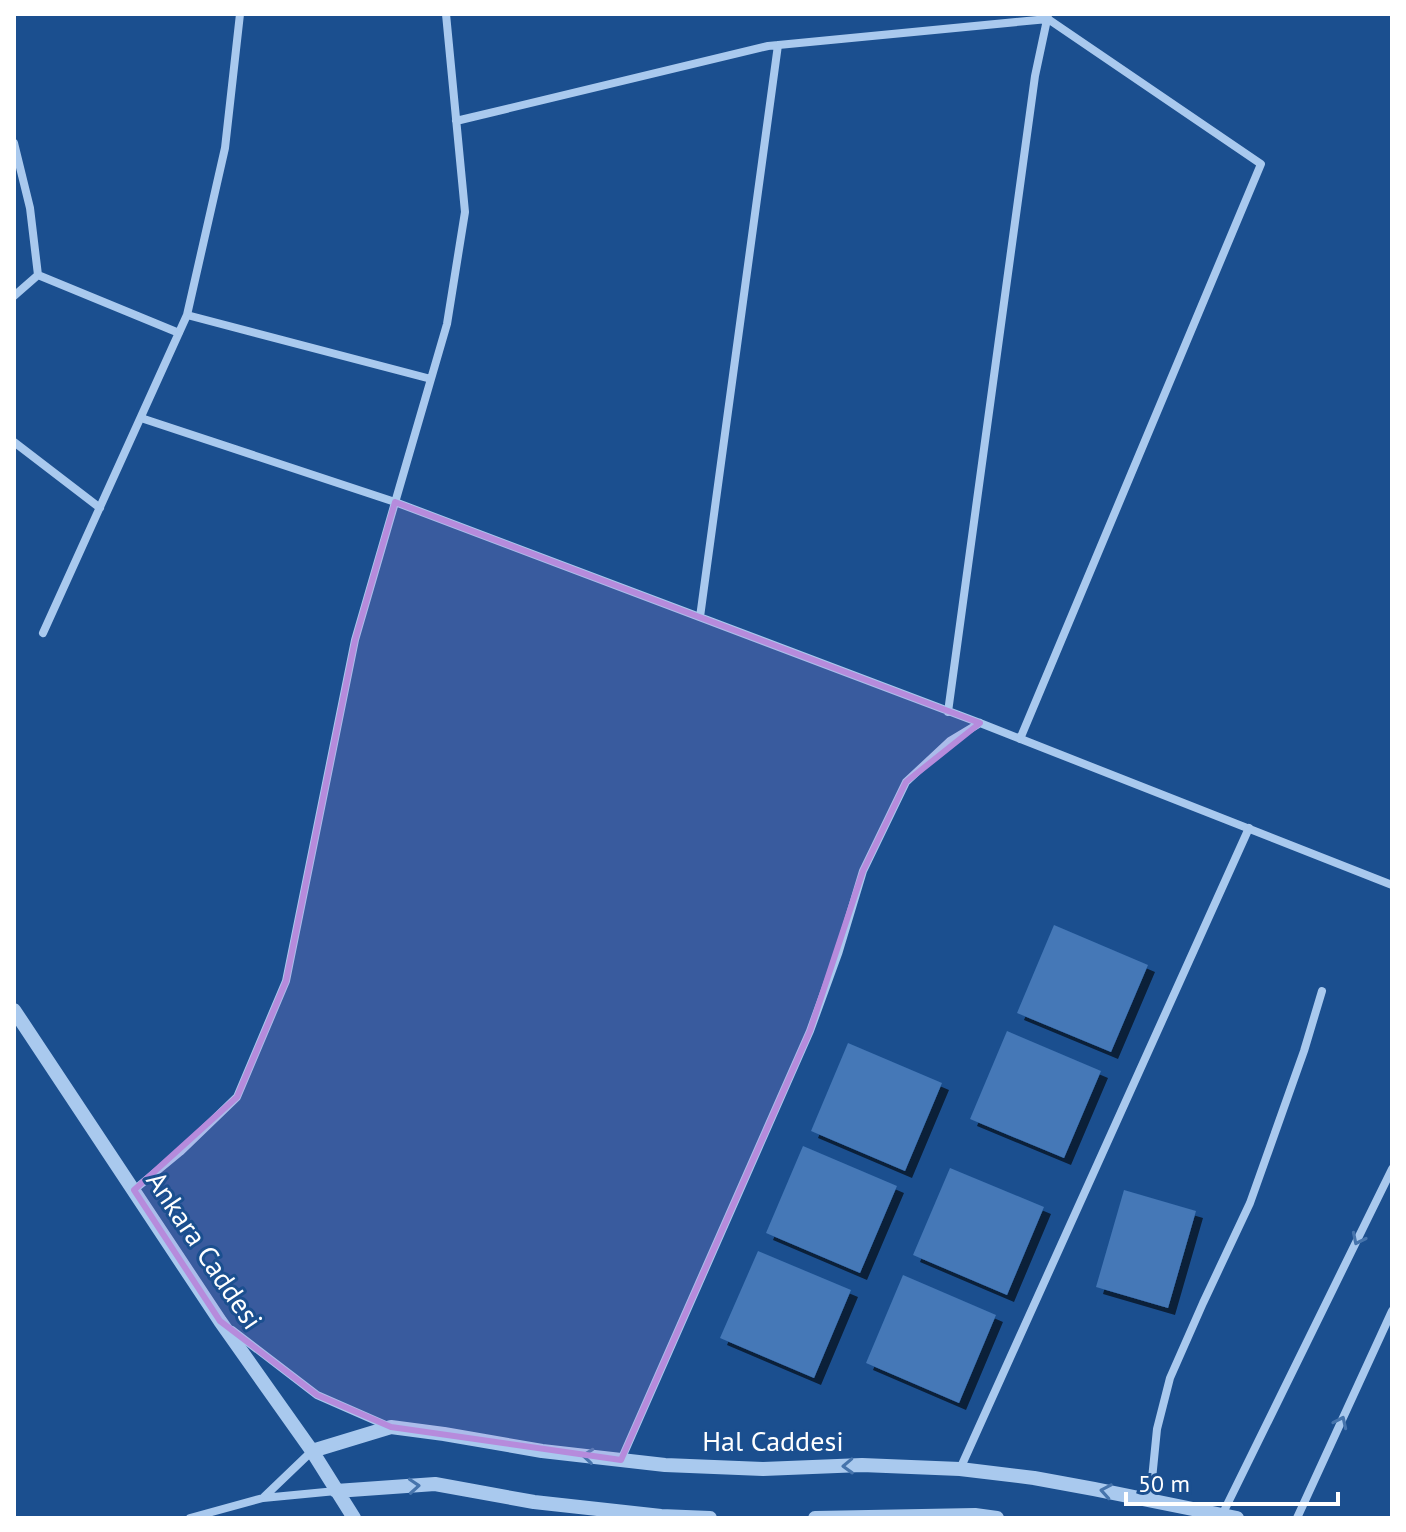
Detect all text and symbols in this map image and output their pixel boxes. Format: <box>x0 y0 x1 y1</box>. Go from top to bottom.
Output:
street label: Ankara Caddesi <box>139 1164 271 1336</box>
one-way arrow <box>1352 1231 1368 1245</box>
one-way arrow <box>1332 1415 1348 1430</box>
street label: Hal Caddesi <box>702 1422 844 1459</box>
one-way arrow <box>581 1448 594 1465</box>
scale bar <box>1126 1456 1338 1506</box>
one-way arrow <box>841 1457 854 1474</box>
text: 50 m <box>1138 1468 1190 1499</box>
one-way arrow <box>408 1477 421 1494</box>
one-way arrow <box>1099 1483 1113 1500</box>

